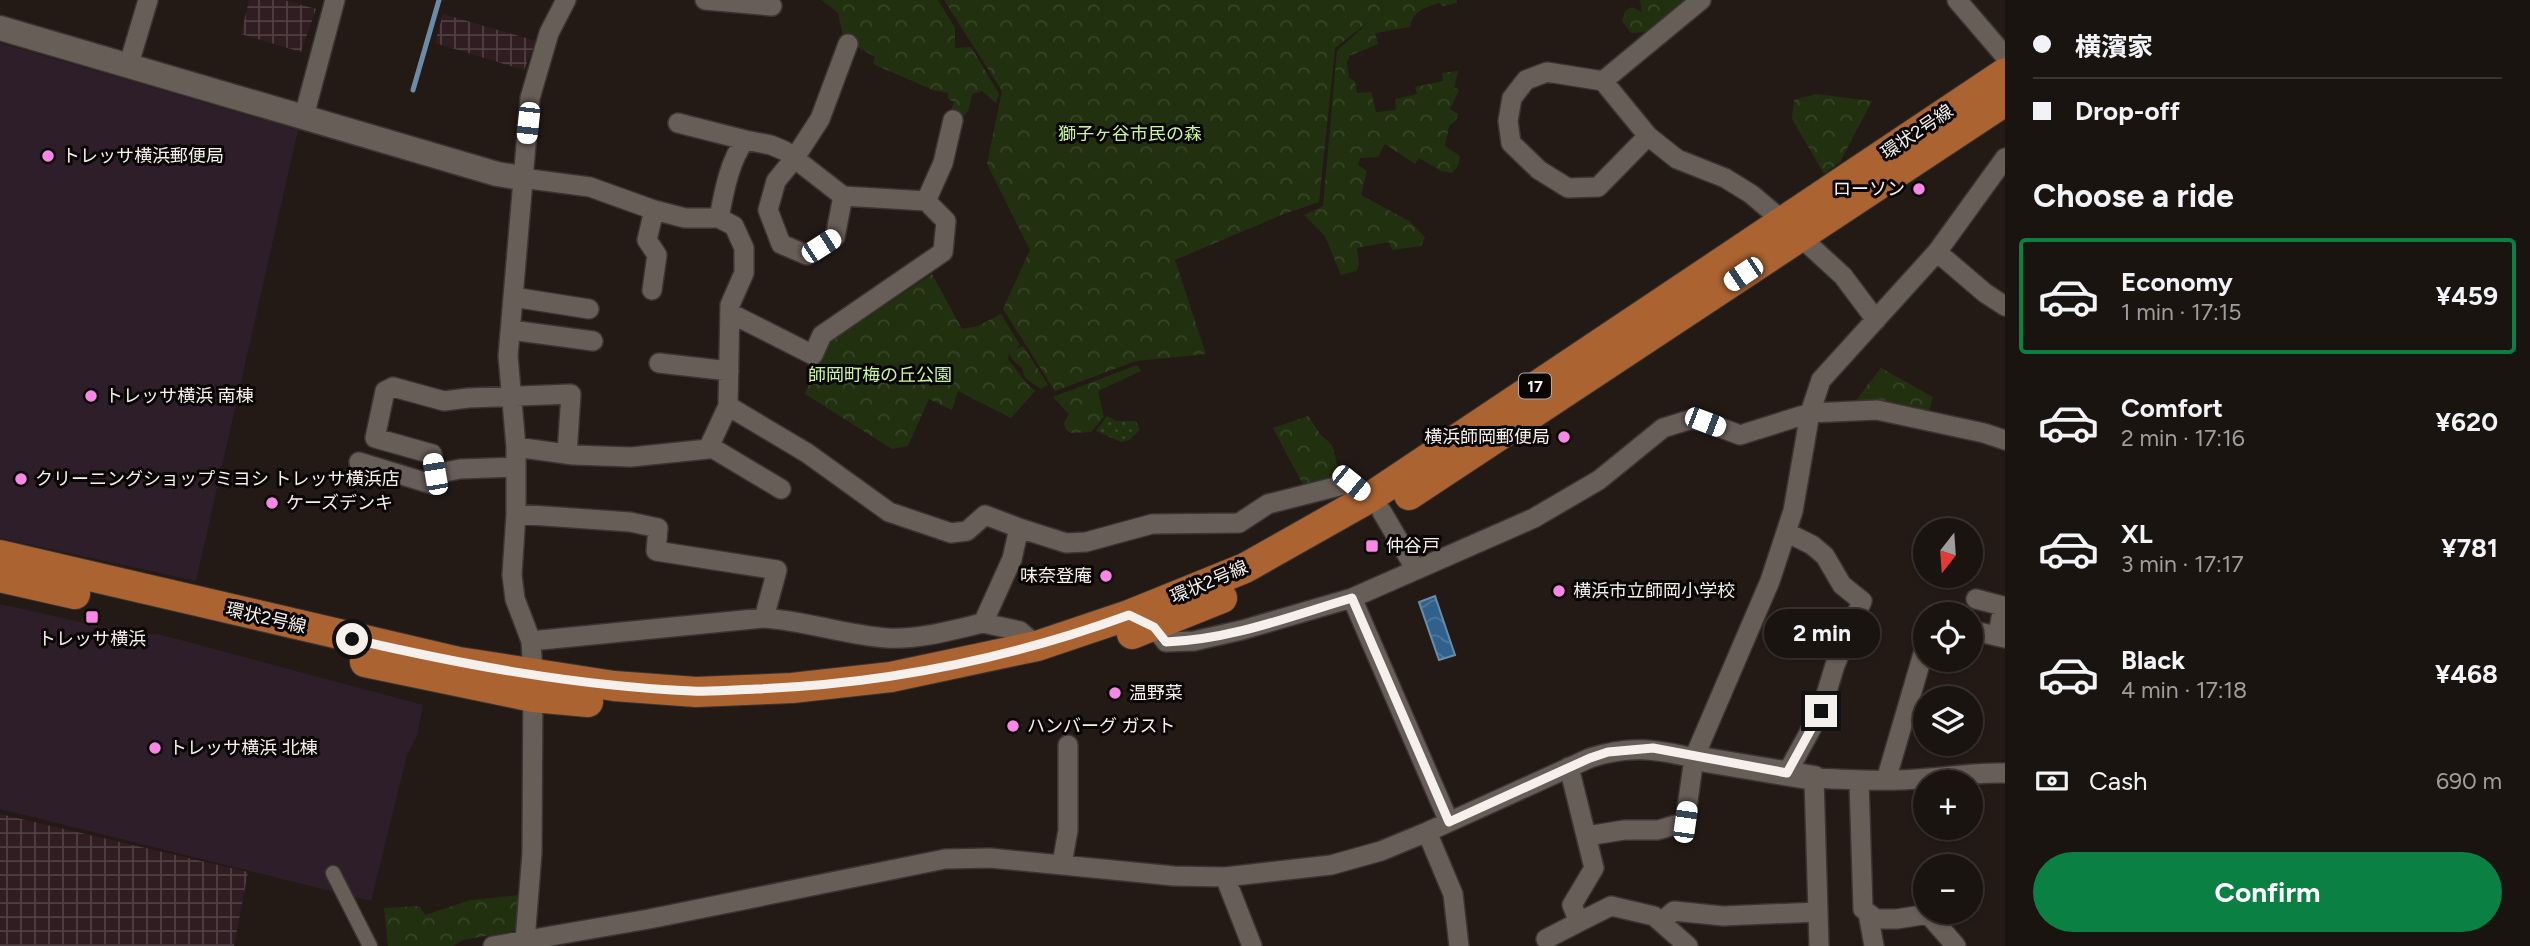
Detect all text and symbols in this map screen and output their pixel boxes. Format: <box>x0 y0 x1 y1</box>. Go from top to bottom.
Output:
text: 横濱家 <box>2075 31 2153 63</box>
text: Drop-off <box>2075 95 2180 127</box>
street label: 環状2号線 <box>1877 100 1957 164</box>
car <box>516 101 541 145</box>
park label: 獅子ヶ谷市民の森 <box>1058 123 1202 145</box>
place label: トレッサ横浜郵便局 <box>62 145 224 167</box>
marker: トレッサ横浜郵便局 <box>40 148 56 164</box>
text: Choose a ride <box>2033 177 2234 215</box>
place label: ローソン <box>1833 178 1905 200</box>
marker: ローソン <box>1911 181 1927 197</box>
car <box>798 226 845 266</box>
car <box>1720 254 1767 294</box>
icon: car <box>2037 265 2100 328</box>
text: Economy <box>2121 266 2233 298</box>
text: ¥459 <box>2436 280 2498 312</box>
text: 1 min · 17:15 <box>2121 298 2242 326</box>
park label: 師岡町梅の丘公園 <box>808 364 952 386</box>
road number: 17 <box>1519 374 1551 398</box>
place label: トレッサ横浜 南棟 <box>105 385 253 407</box>
marker: トレッサ横浜 南棟 <box>83 388 99 404</box>
icon: car <box>2037 391 2100 454</box>
text: Comfort <box>2121 392 2223 424</box>
car <box>1682 405 1729 439</box>
text: ¥620 <box>2436 406 2498 438</box>
text: 2 min · 17:16 <box>2121 424 2245 452</box>
place label: 横浜師岡郵便局 <box>1424 426 1550 448</box>
marker: 横浜師岡郵便局 <box>1556 429 1572 445</box>
car <box>422 451 449 497</box>
car <box>1329 462 1374 504</box>
place label: クリーニングショップミヨシ トレッサ横浜店 <box>35 468 399 490</box>
marker: クリーニングショップミヨシ トレッサ横浜店 <box>13 471 29 487</box>
place label: ケーズデンキ <box>286 492 393 514</box>
marker: ケーズデンキ <box>264 495 280 511</box>
icon: car <box>2037 517 2100 580</box>
north arrow <box>1913 518 1983 588</box>
map controls <box>1913 518 1983 924</box>
text: XL <box>2121 518 2153 550</box>
text: ¥781 <box>2441 532 2498 564</box>
place label: 仲谷戸 <box>1386 535 1440 557</box>
marker: 仲谷戸 <box>1364 538 1380 554</box>
text: 3 min · 17:17 <box>2121 550 2244 578</box>
street label: 環状2号線 <box>1167 556 1251 608</box>
place label: 味奈登庵 <box>1020 565 1092 587</box>
marker: 味奈登庵 <box>1098 568 1114 584</box>
place label: 横浜市立師岡小学校 <box>1573 580 1735 602</box>
marker: 横浜市立師岡小学校 <box>1551 583 1567 599</box>
street label: 環状2号線 <box>224 598 308 638</box>
button: locate <box>1913 602 1983 672</box>
marker: トレッサ横浜 <box>84 609 100 625</box>
callout: 2 min <box>1763 610 1879 658</box>
text: 2 min <box>1793 619 1851 647</box>
route start <box>336 623 368 655</box>
place label: トレッサ横浜 <box>38 628 146 650</box>
icon: car <box>2037 643 2100 706</box>
text: Black <box>2121 644 2185 676</box>
text: ¥468 <box>2435 658 2498 690</box>
text: 4 min · 17:18 <box>2121 676 2247 704</box>
place label: 温野菜 <box>1129 682 1183 704</box>
marker: 温野菜 <box>1107 685 1123 701</box>
button: layers <box>1913 686 1983 756</box>
route end <box>1805 695 1837 727</box>
place label: ハンバーグ ガスト <box>1027 715 1175 737</box>
marker: ハンバーグ ガスト <box>1005 718 1021 734</box>
place label: トレッサ横浜 北棟 <box>169 737 317 759</box>
marker: トレッサ横浜 北棟 <box>147 740 163 756</box>
icon: cash <box>2033 762 2071 800</box>
text: Cash <box>2089 765 2148 797</box>
text: 690 m <box>2436 767 2502 795</box>
button: + <box>1913 770 1983 840</box>
car <box>1672 800 1699 844</box>
button: Confirm <box>2033 852 2502 932</box>
button: − <box>1913 854 1983 924</box>

